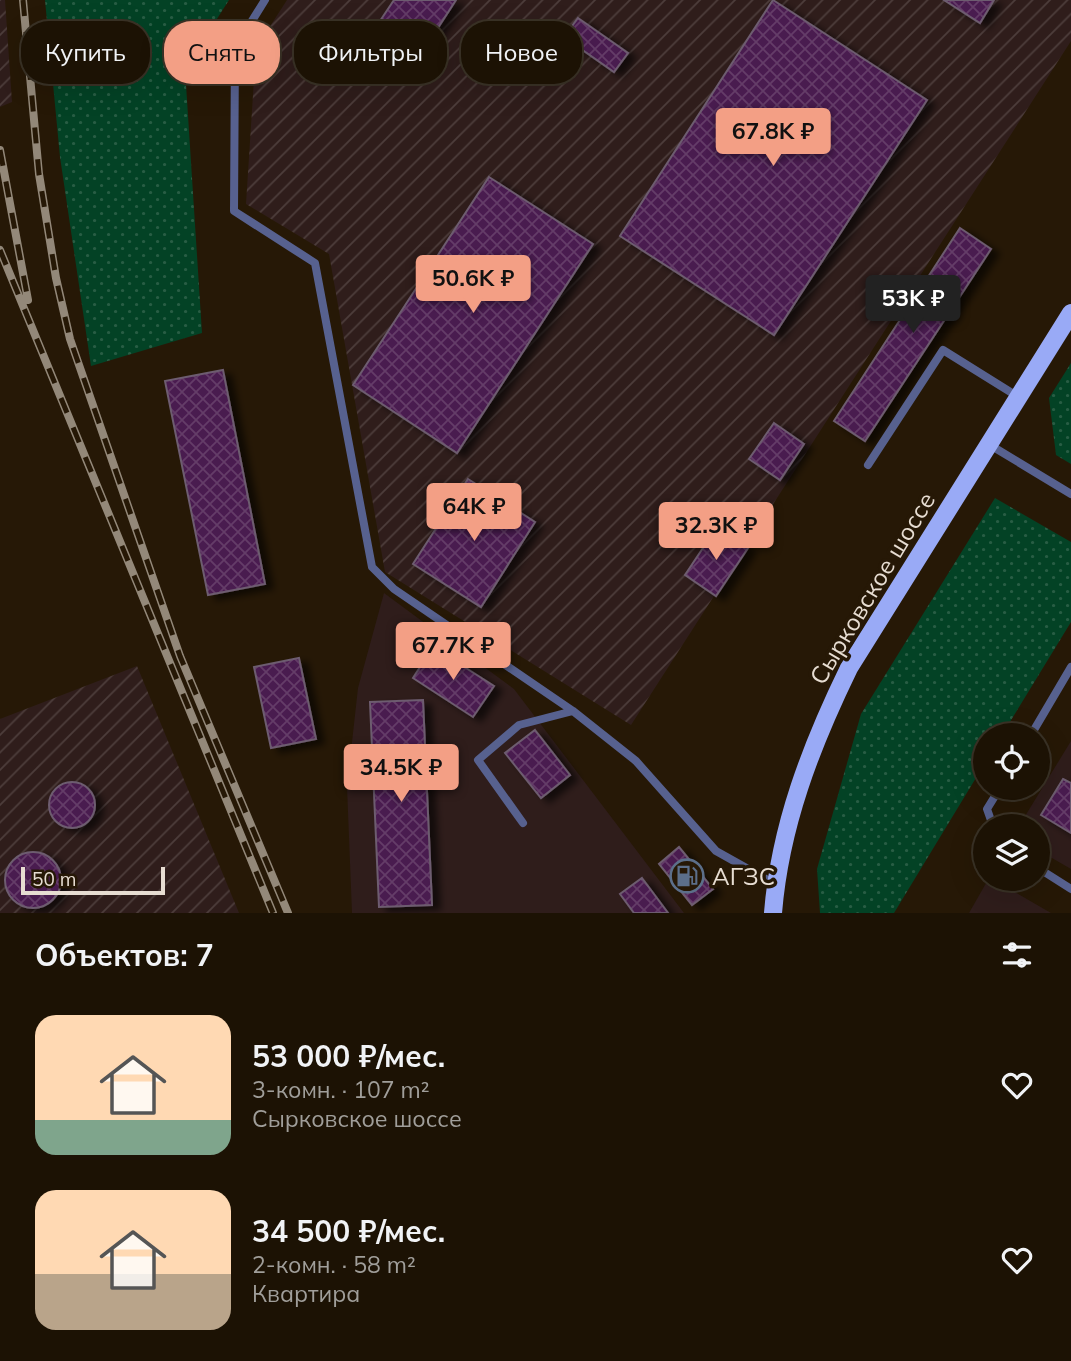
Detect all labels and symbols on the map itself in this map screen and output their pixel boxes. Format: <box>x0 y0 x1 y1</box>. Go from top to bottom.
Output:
pin: 67.8K ₽ <box>708 108 838 168</box>
pin: 50.6K ₽ <box>408 256 538 315</box>
pin: 53K ₽ <box>864 276 962 335</box>
pin: 64K ₽ <box>425 484 523 543</box>
street label: Сырковское шоссе <box>803 487 941 689</box>
pin: 32.3K ₽ <box>651 503 781 562</box>
pin: 67.7K ₽ <box>388 622 518 682</box>
pin: 34.5K ₽ <box>336 744 466 804</box>
fuel station icon: АГЗС <box>668 857 706 895</box>
place label: АГЗС <box>712 861 775 891</box>
scale bar <box>21 864 164 896</box>

